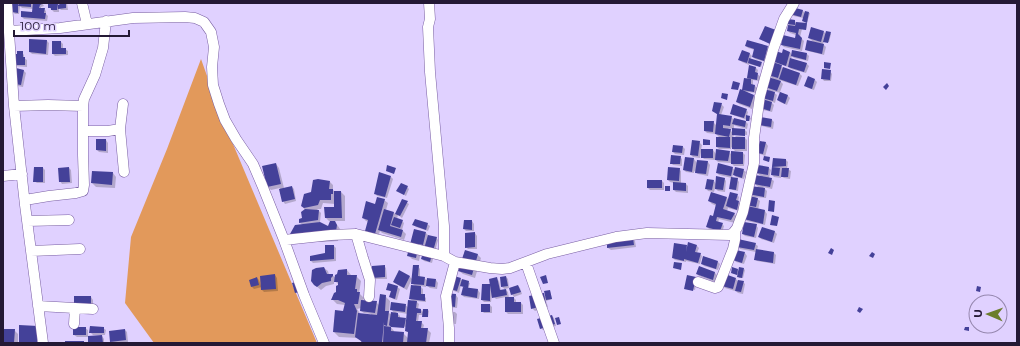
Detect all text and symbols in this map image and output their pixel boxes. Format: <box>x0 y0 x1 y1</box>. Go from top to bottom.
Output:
scale bar <box>14 12 129 38</box>
text: 100 m <box>20 18 56 33</box>
north arrow <box>968 294 1008 334</box>
text: U <box>971 309 985 318</box>

